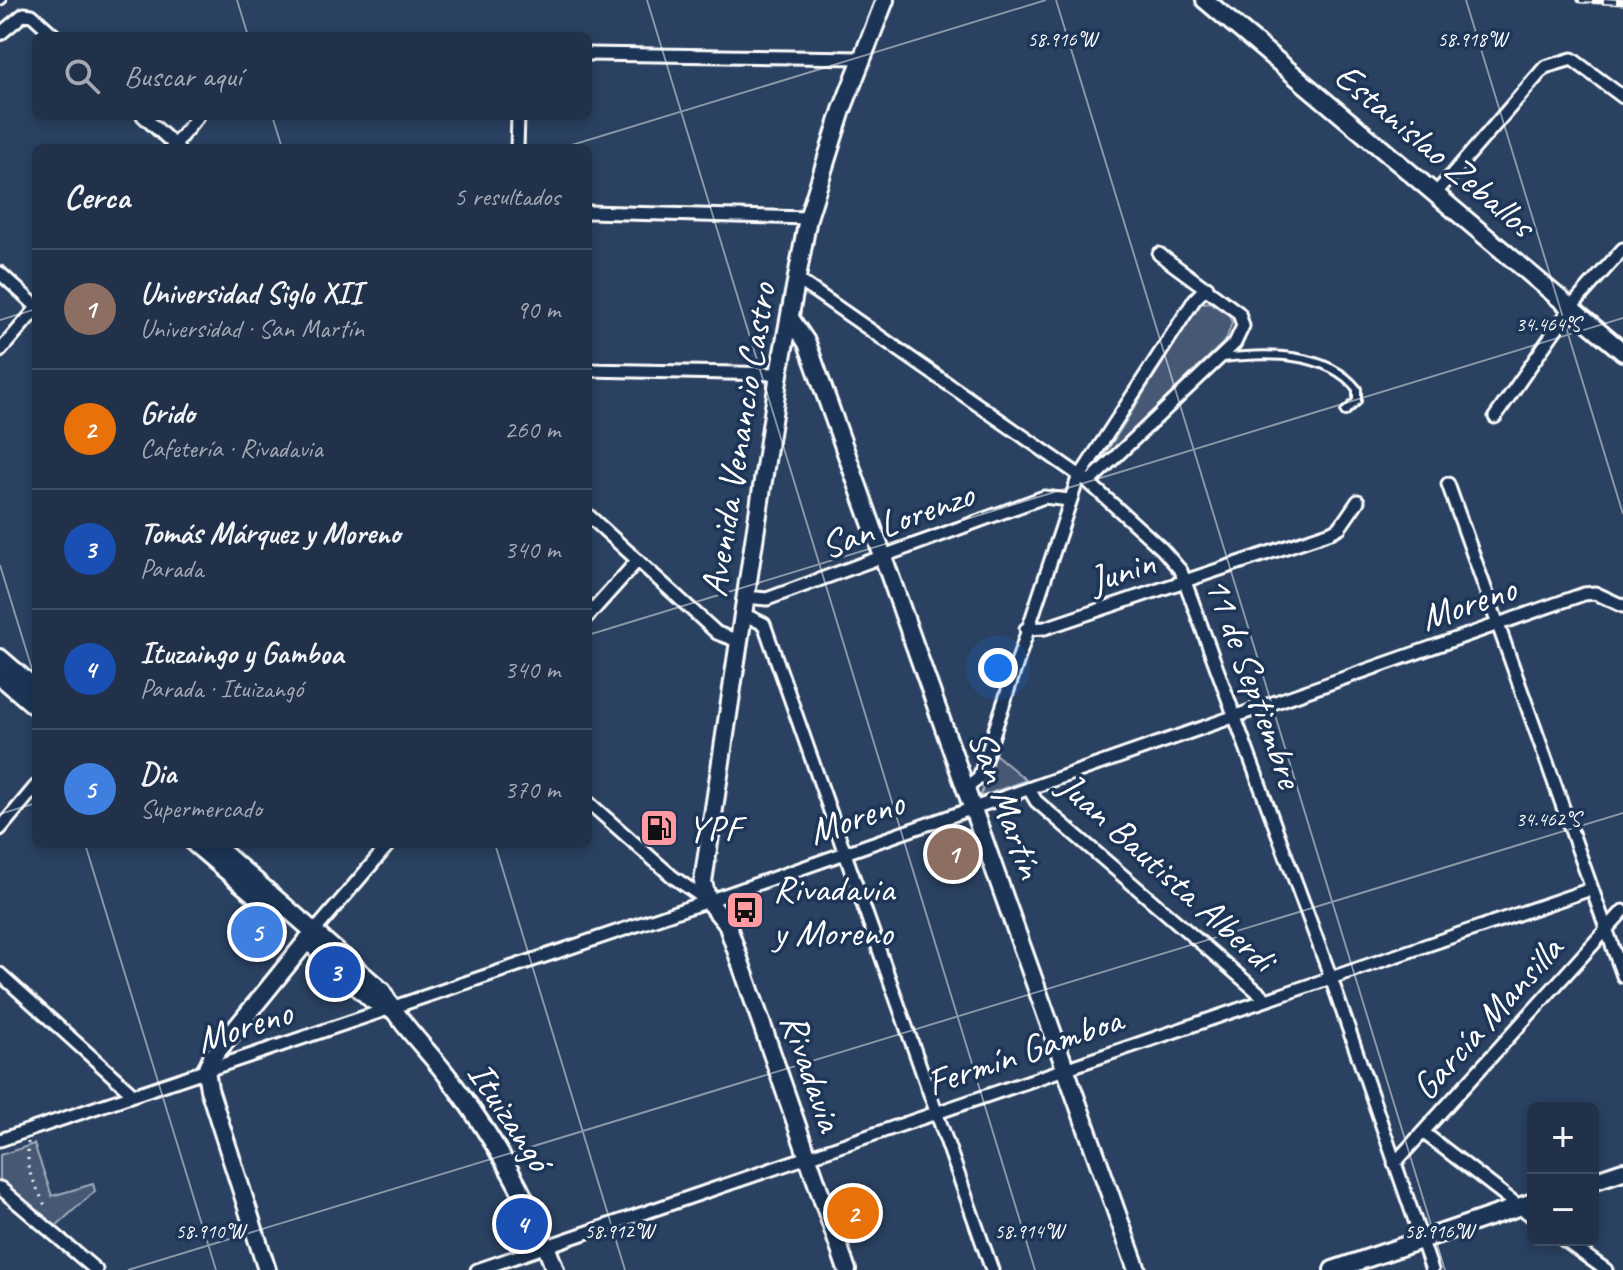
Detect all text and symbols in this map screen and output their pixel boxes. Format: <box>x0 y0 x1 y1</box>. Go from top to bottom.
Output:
text: 58.916°W <box>1027 27 1100 52</box>
text: 58.918°W <box>1437 27 1510 52</box>
search box <box>32 32 592 120</box>
street label: Estanislao Zeballos <box>1325 52 1547 250</box>
icon: search <box>60 54 104 98</box>
text: Buscar aquí <box>124 57 242 95</box>
text: Cerca <box>64 175 130 218</box>
text: 5 resultados <box>454 180 560 213</box>
text: Universidad Siglo XII <box>140 274 362 312</box>
street label: Avenida Venancio Castro <box>690 278 786 600</box>
text: 1 <box>84 293 96 326</box>
text: 90 m <box>516 293 560 326</box>
text: Universidad · San Martín <box>140 312 364 345</box>
text: 34.464°S <box>1516 312 1584 337</box>
text: Grido <box>140 394 195 432</box>
text: 2 <box>84 413 96 446</box>
text: 260 m <box>504 413 560 446</box>
text: Cafetería · Rivadavia <box>140 432 323 465</box>
street label: San Lorenzo <box>814 470 982 569</box>
text: Tomás Márquez y Moreno <box>140 514 400 552</box>
text: 3 <box>84 533 96 566</box>
text: 340 m <box>504 533 560 566</box>
street label: Junin <box>1081 538 1162 604</box>
text: Parada <box>140 552 203 585</box>
street label: Moreno <box>1414 564 1523 641</box>
street label: 11 de Septiembre <box>1194 570 1315 796</box>
text: Ituzaingo y Gamboa <box>140 634 343 672</box>
your location <box>978 648 1018 688</box>
text: 4 <box>84 653 96 686</box>
text: 340 m <box>504 653 560 686</box>
text: Parada · Ituizangó <box>140 672 303 705</box>
street label: San Martín <box>958 724 1055 886</box>
text: Dia <box>140 754 176 792</box>
street label: Juan Bautista Alberdi <box>1047 761 1288 984</box>
text: 5 <box>84 773 96 806</box>
text: 370 m <box>504 773 560 806</box>
street label: Moreno <box>802 778 911 855</box>
text: Supermercado <box>140 792 262 825</box>
place label: YPF <box>687 805 748 852</box>
fuel station icon: YPF <box>638 807 680 849</box>
text: 34.462°S <box>1516 807 1584 832</box>
pin: 1 <box>927 824 979 884</box>
place label: Rivadavia y Moreno <box>771 865 897 956</box>
bus stop icon: Rivadavia y Moreno <box>724 889 766 931</box>
pin: 5 <box>231 902 283 962</box>
street label: García Mansilla <box>1401 925 1574 1110</box>
pin: 3 <box>309 942 361 1002</box>
street label: Moreno <box>190 988 299 1063</box>
street label: Fermín Gamboa <box>920 995 1131 1106</box>
street label: Rivadavia <box>770 1007 855 1140</box>
street label: Ituizangó <box>457 1053 566 1184</box>
map controls <box>1527 1102 1599 1246</box>
button: + <box>1527 1102 1599 1174</box>
button: − <box>1527 1174 1599 1246</box>
pin: 2 <box>827 1183 879 1243</box>
pin: 4 <box>496 1194 548 1254</box>
text: 58.910°W <box>175 1219 248 1244</box>
text: 58.912°W <box>584 1219 657 1244</box>
text: 58.914°W <box>994 1219 1067 1244</box>
text: 58.916°W <box>1404 1219 1477 1244</box>

